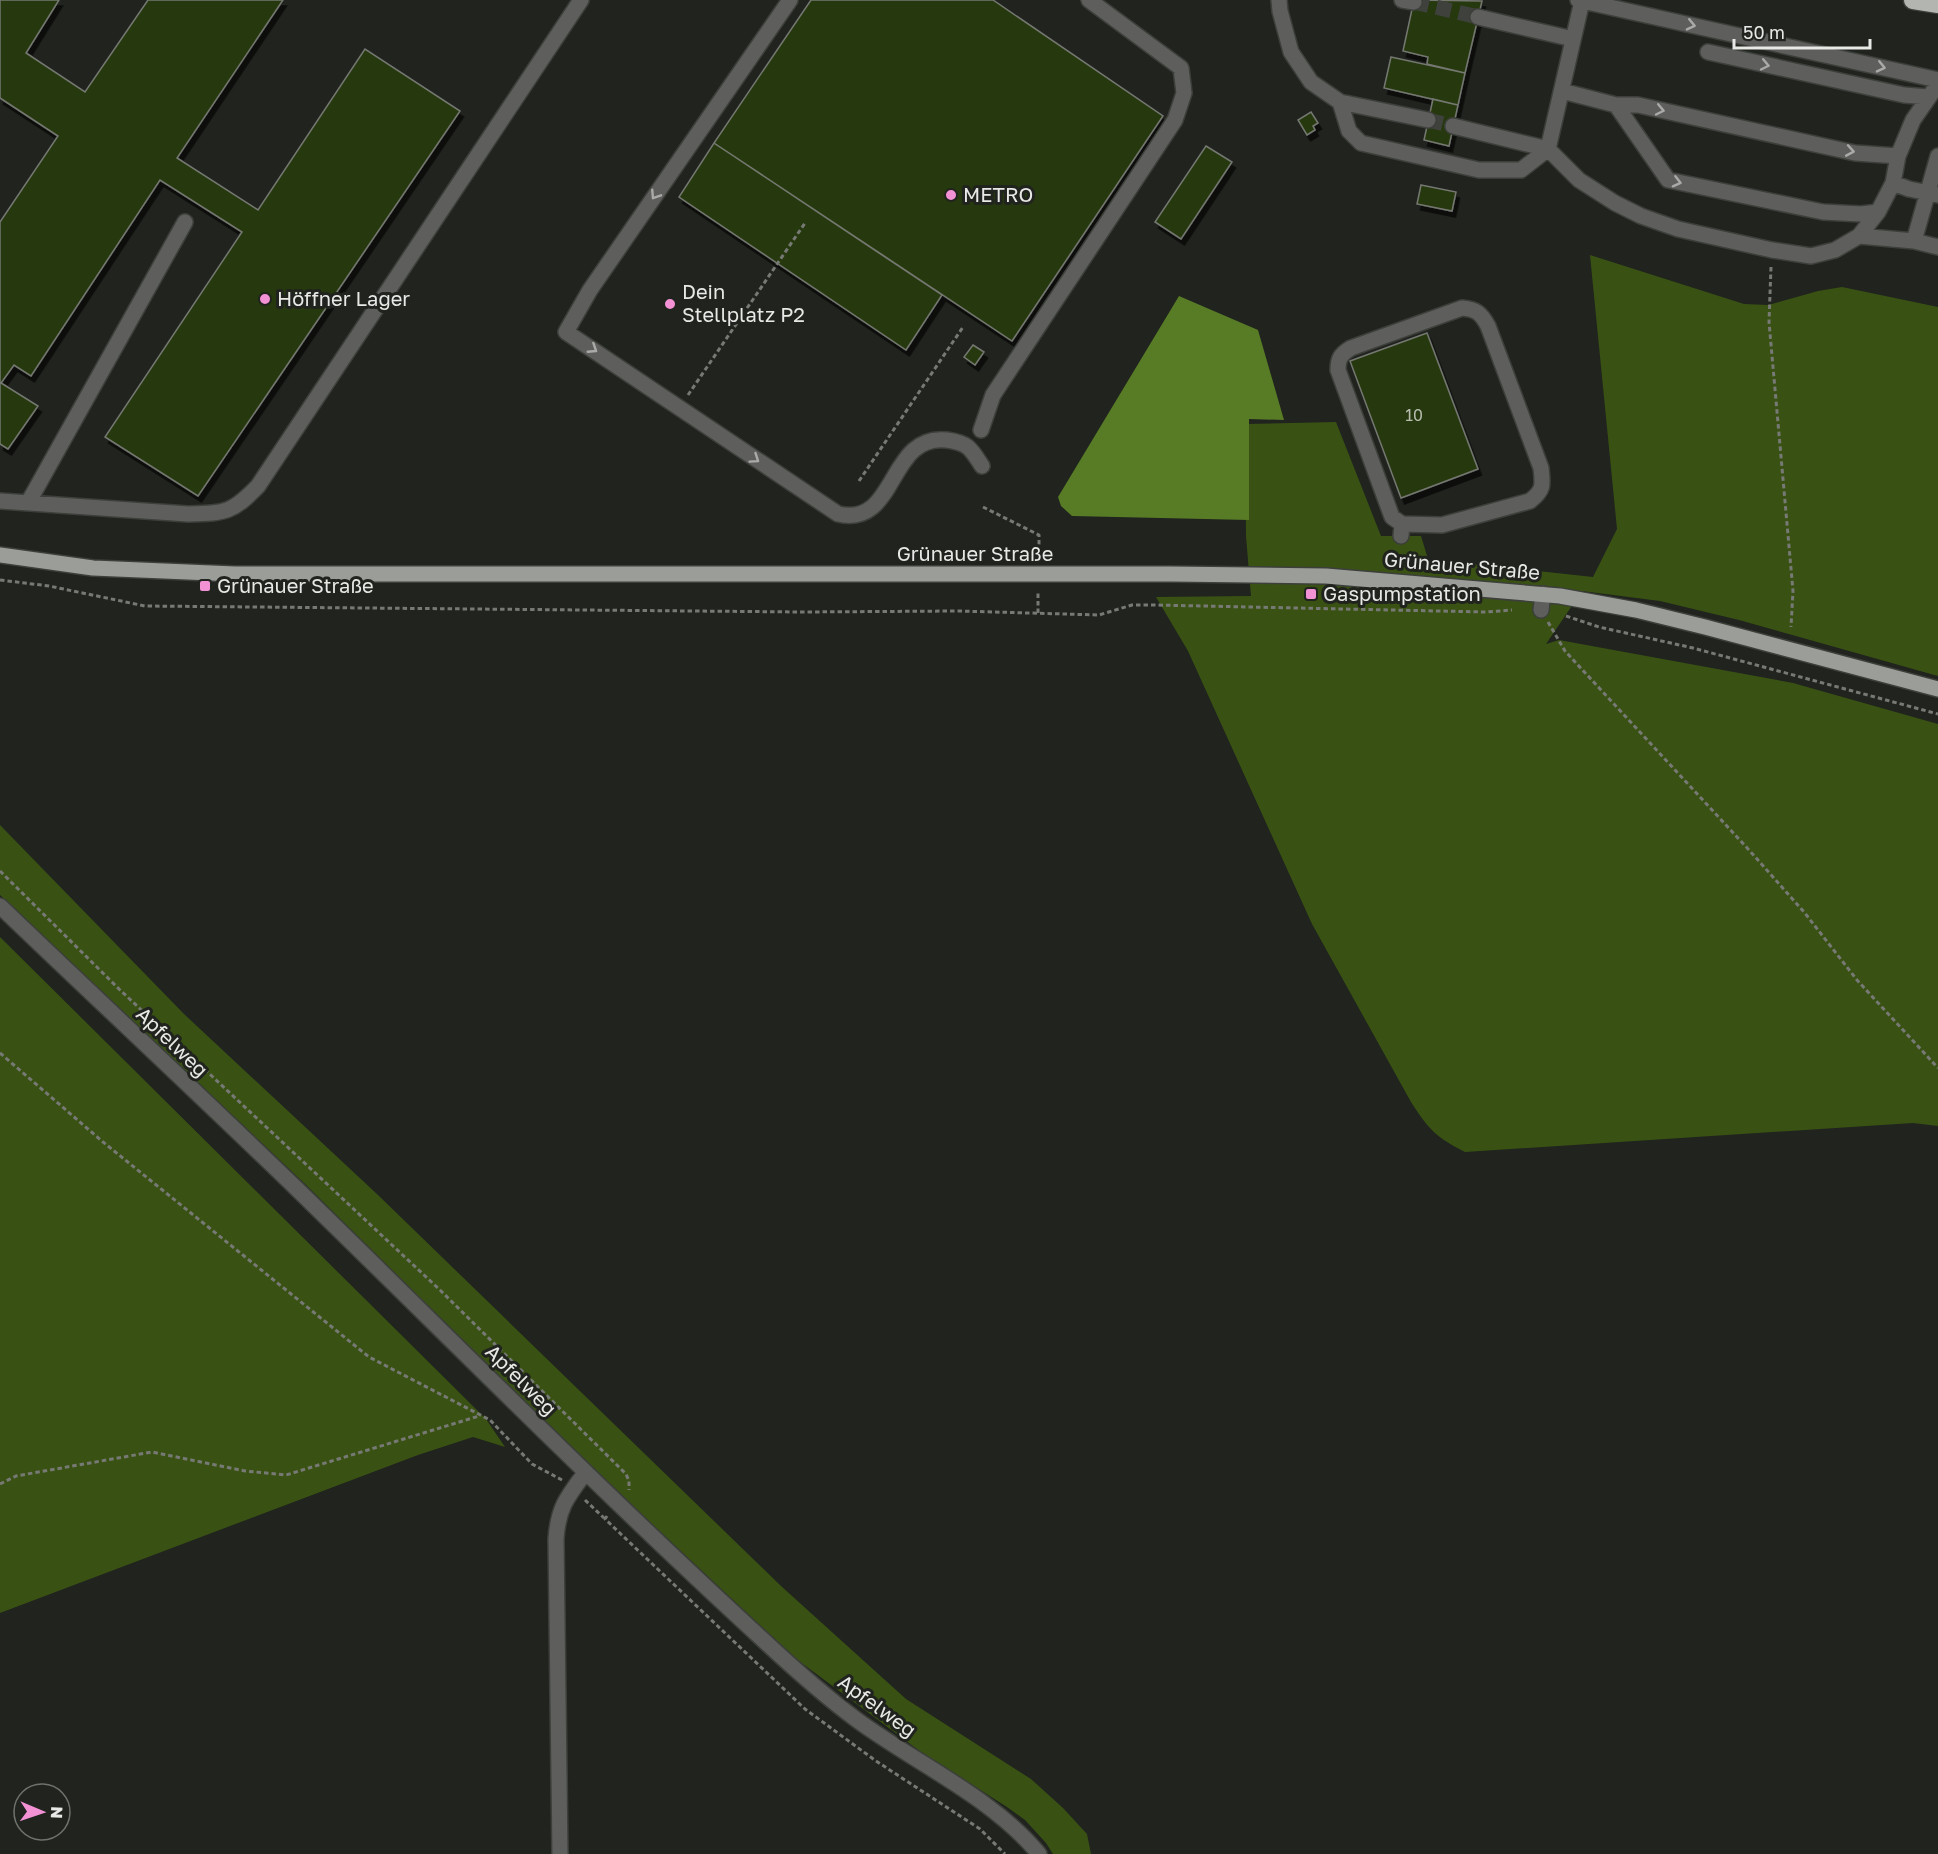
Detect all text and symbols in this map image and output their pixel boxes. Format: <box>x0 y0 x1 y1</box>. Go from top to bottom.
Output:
scale bar <box>1734 12 1870 50</box>
one-way arrow <box>1686 18 1696 31</box>
text: 50 m <box>1743 21 1785 43</box>
one-way arrow <box>1760 58 1770 71</box>
one-way arrow <box>1876 60 1886 73</box>
one-way arrow <box>1655 103 1665 116</box>
one-way arrow <box>1846 145 1855 157</box>
one-way arrow <box>1672 174 1682 187</box>
place label: METRO <box>963 182 1033 206</box>
marker: METRO <box>944 188 958 202</box>
one-way arrow <box>651 189 662 200</box>
place label: Dein Stellplatz P2 <box>682 279 805 326</box>
place label: Höffner Lager <box>277 286 410 310</box>
marker: Höffner Lager <box>258 292 272 306</box>
marker: Dein Stellplatz P2 <box>663 297 677 311</box>
one-way arrow <box>586 342 597 353</box>
house number: 10 <box>1405 405 1423 425</box>
one-way arrow <box>748 451 759 462</box>
street label: Grünauer Straße <box>897 541 1053 565</box>
street label: Grünauer Straße <box>1383 546 1541 584</box>
place label: Grünauer Straße <box>217 573 374 597</box>
marker: Grünauer Straße <box>198 579 212 593</box>
place label: Gaspumpstation <box>1323 581 1481 605</box>
marker: Gaspumpstation <box>1304 587 1318 601</box>
street label: Apfelweg <box>132 1001 214 1081</box>
street label: Apfelweg <box>481 1339 562 1420</box>
street label: Apfelweg <box>834 1669 921 1741</box>
north arrow <box>12 1782 72 1842</box>
text: N <box>47 1806 67 1819</box>

